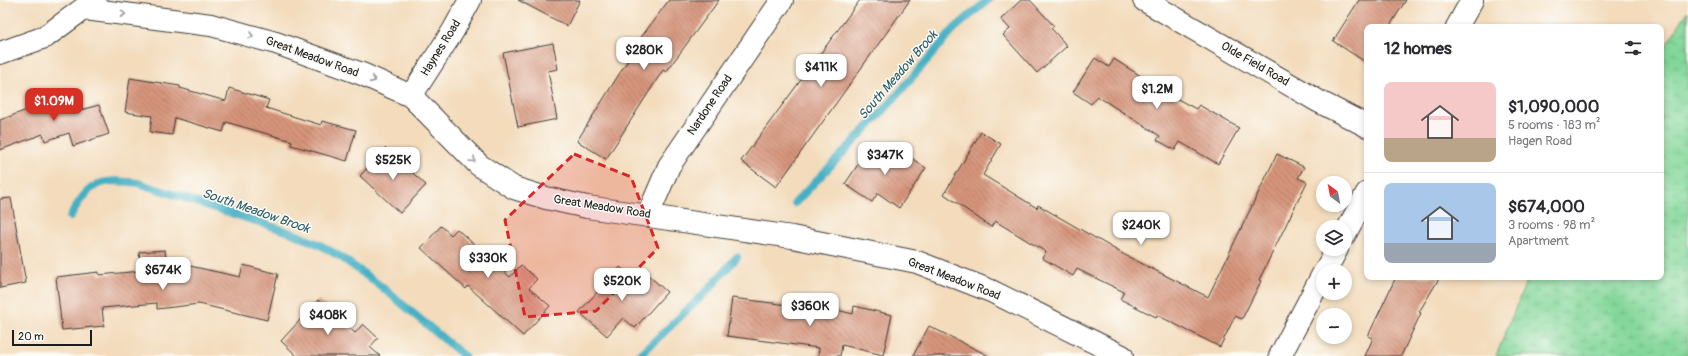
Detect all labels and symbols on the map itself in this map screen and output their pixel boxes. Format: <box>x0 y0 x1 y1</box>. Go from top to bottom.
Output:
one-way arrow <box>120 9 126 18</box>
street label: Haynes Road <box>418 17 464 79</box>
water label: South Meadow Brook <box>855 26 942 123</box>
one-way arrow <box>247 31 254 40</box>
street label: Great Meadow Road <box>263 33 361 81</box>
pin: $280K <box>616 37 672 71</box>
street label: Olde Field Road <box>1218 38 1292 90</box>
pin: $411K <box>793 54 849 88</box>
street label: Nardone Road <box>684 72 736 138</box>
one-way arrow <box>370 75 377 83</box>
pin: $1.2M <box>1129 76 1185 110</box>
pin: $1.09M <box>21 88 87 122</box>
pin: $347K <box>857 142 913 176</box>
pin: $525K <box>365 147 421 181</box>
one-way arrow <box>468 155 476 163</box>
north arrow <box>1316 176 1352 212</box>
water label: South Meadow Brook <box>200 185 313 237</box>
street label: Great Meadow Road <box>552 192 652 222</box>
pin: $240K <box>1113 212 1169 246</box>
pin: $330K <box>460 245 516 279</box>
street label: Great Meadow Road <box>905 254 1003 304</box>
pin: $674K <box>135 257 191 291</box>
pin: $520K <box>594 268 650 302</box>
pin: $360K <box>782 293 838 327</box>
pin: $408K <box>300 302 356 336</box>
scale bar <box>12 328 92 347</box>

